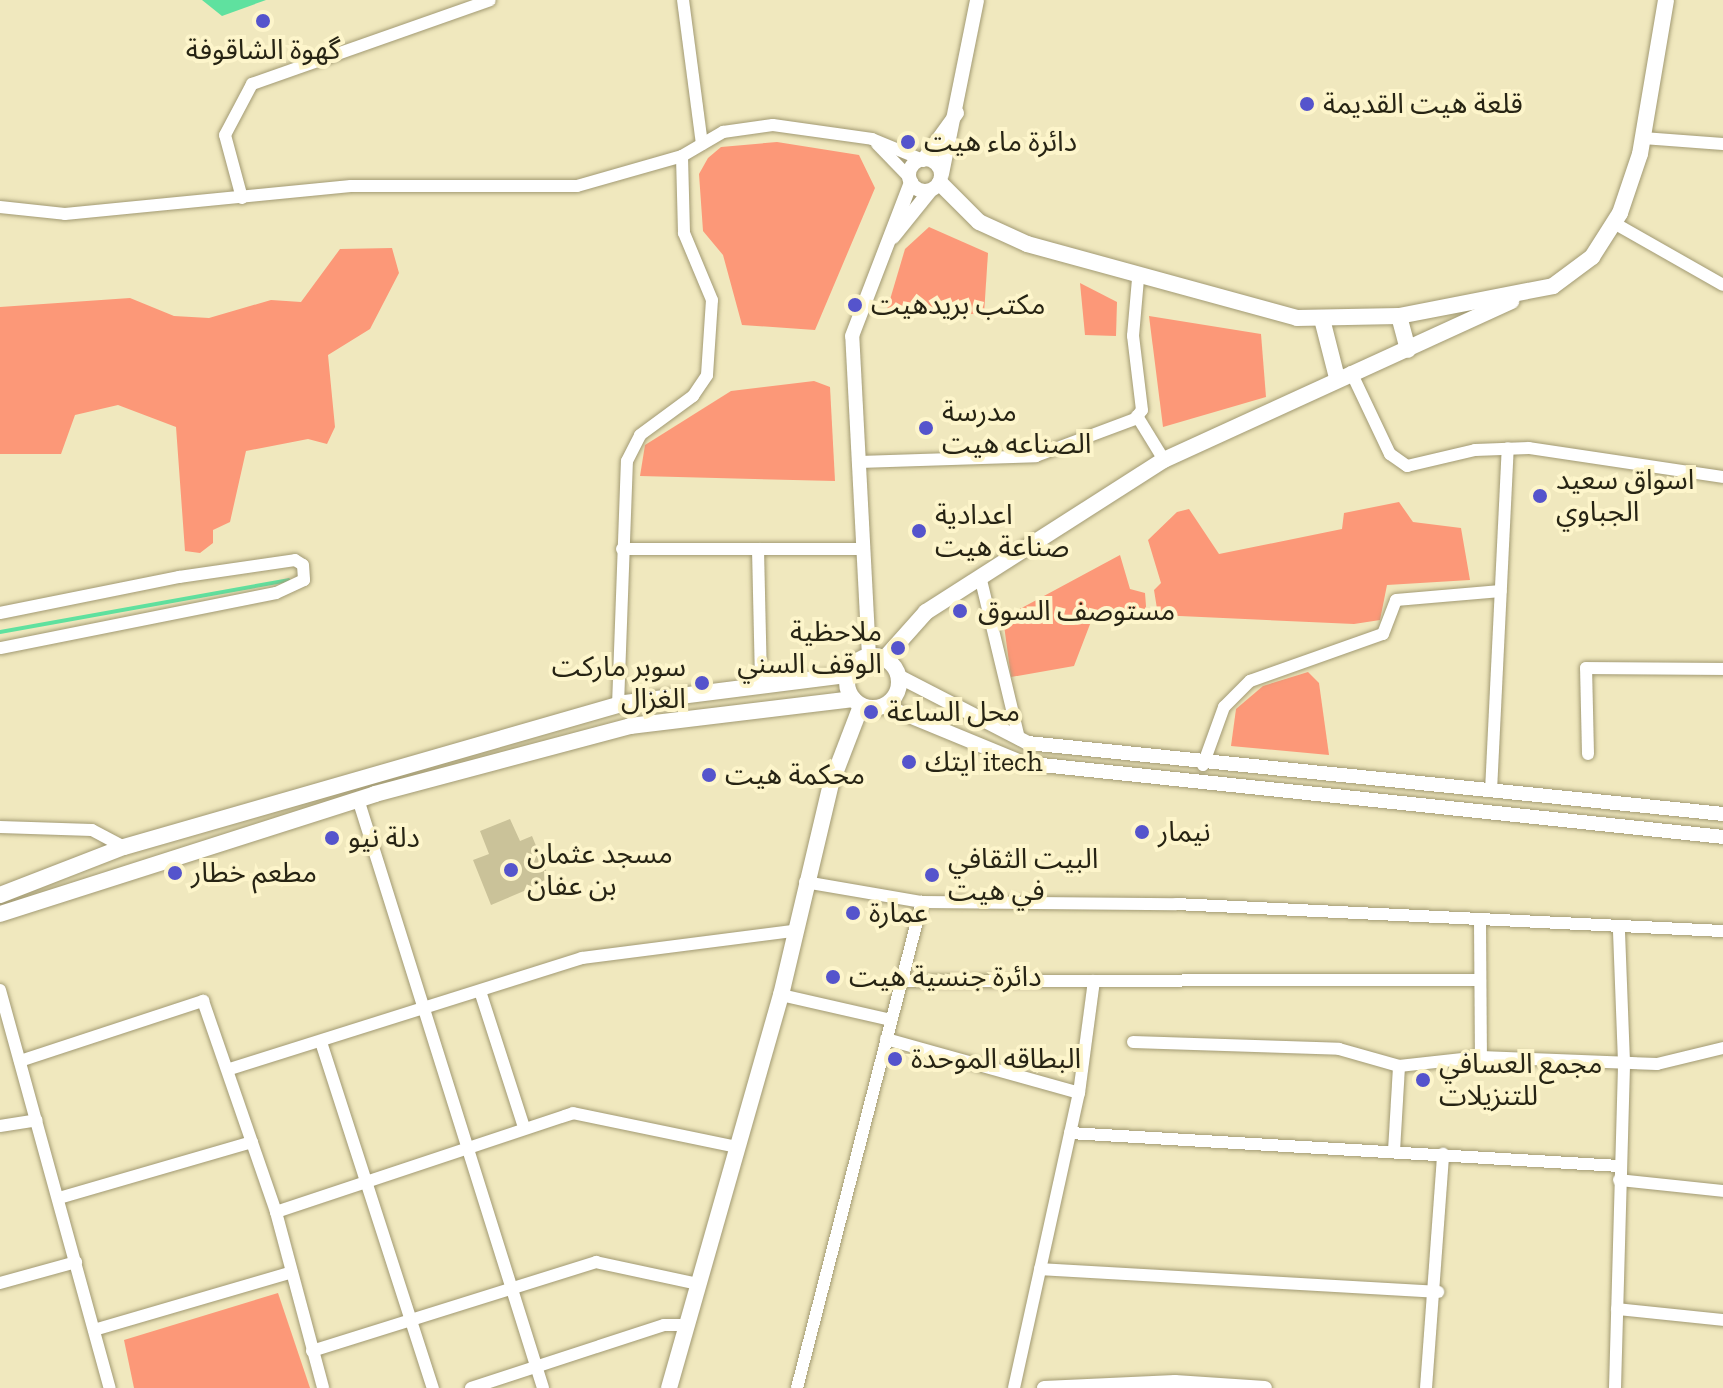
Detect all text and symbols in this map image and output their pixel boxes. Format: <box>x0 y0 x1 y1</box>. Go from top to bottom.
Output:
marker: گهوة الشاقوفة <box>254 12 272 30</box>
place label: گهوة الشاقوفة <box>186 33 340 67</box>
place label: قلعة هيت القديمة <box>1323 87 1523 121</box>
marker: قلعة هيت القديمة <box>1298 95 1316 113</box>
place label: دائرة ماء هيت <box>924 125 1077 159</box>
marker: دائرة ماء هيت <box>899 133 917 151</box>
place label: مكتب بريدهيت <box>871 288 1045 322</box>
marker: مكتب بريدهيت <box>846 296 864 314</box>
place label: مدرسة الصناعه هيت <box>942 395 1091 461</box>
marker: مدرسة الصناعه هيت <box>917 419 935 437</box>
place label: اسواق سعيد الجباوي <box>1556 463 1694 529</box>
marker: اسواق سعيد الجباوي <box>1531 487 1549 505</box>
place label: اعدادية صناعة هيت <box>935 498 1069 564</box>
marker: اعدادية صناعة هيت <box>910 522 928 540</box>
place label: مستوصف السوق <box>978 594 1175 628</box>
marker: مستوصف السوق <box>949 600 971 622</box>
place label: ملاحظية الوقف السني <box>737 615 882 681</box>
marker: ملاحظية الوقف السني <box>889 639 907 657</box>
place label: سوبر ماركت الغزال <box>552 650 686 716</box>
marker: سوبر ماركت الغزال <box>693 674 711 692</box>
place label: محل الساعة <box>887 695 1020 729</box>
marker: محل الساعة <box>862 703 880 721</box>
place label: ايتك itech <box>925 745 1043 779</box>
marker: ايتك itech <box>900 753 918 771</box>
place label: محكمة هيت <box>725 758 865 792</box>
marker: محكمة هيت <box>700 766 718 784</box>
place label: نيمار <box>1158 815 1211 849</box>
place label: دلة نيو <box>348 821 420 855</box>
marker: نيمار <box>1133 823 1151 841</box>
marker: دلة نيو <box>323 829 341 847</box>
place label: مسجد عثمان بن عفان <box>527 837 673 903</box>
place label: البيت الثقافي في هيت <box>948 842 1098 908</box>
place label: مطعم خطار <box>191 856 317 890</box>
marker: مسجد عثمان بن عفان <box>502 861 520 879</box>
marker: مطعم خطار <box>166 864 184 882</box>
marker: البيت الثقافي في هيت <box>923 866 941 884</box>
place label: عمارة <box>869 896 928 930</box>
marker: عمارة <box>844 904 862 922</box>
place label: دائرة جنسية هيت <box>849 960 1042 994</box>
marker: دائرة جنسية هيت <box>824 968 842 986</box>
place label: البطاقه الموحدة <box>911 1042 1081 1076</box>
place label: مجمع العسافي للتنزيلات <box>1439 1047 1603 1113</box>
marker: البطاقه الموحدة <box>886 1050 904 1068</box>
marker: مجمع العسافي للتنزيلات <box>1414 1071 1432 1089</box>

